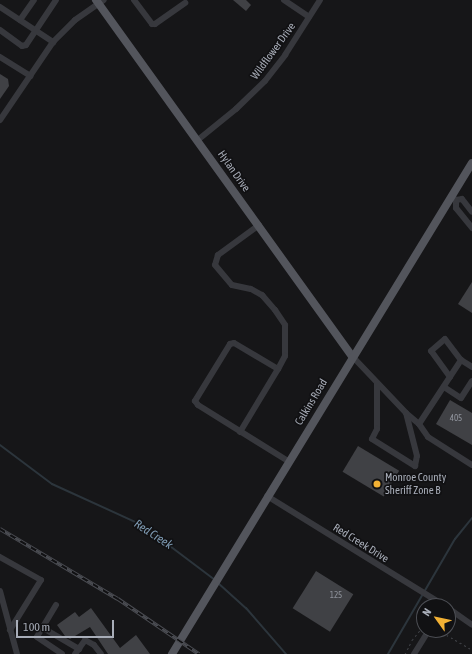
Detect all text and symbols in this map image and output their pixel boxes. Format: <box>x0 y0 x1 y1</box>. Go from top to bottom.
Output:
street label: Wildflower Drive <box>248 20 298 82</box>
street label: Hylan Drive <box>215 148 253 194</box>
street label: Calkins Road <box>292 376 330 428</box>
house number: 405 <box>450 413 462 423</box>
place label: Monroe County Sheriff Zone B <box>385 471 446 497</box>
marker: Monroe County Sheriff Zone B <box>372 479 382 489</box>
water label: Red Creek <box>131 517 175 553</box>
street label: Red Creek Drive <box>331 521 391 565</box>
house number: 125 <box>330 590 342 600</box>
north arrow <box>416 598 456 638</box>
text: N <box>420 606 434 618</box>
scale bar <box>18 612 116 638</box>
text: 100 m <box>23 620 50 634</box>

